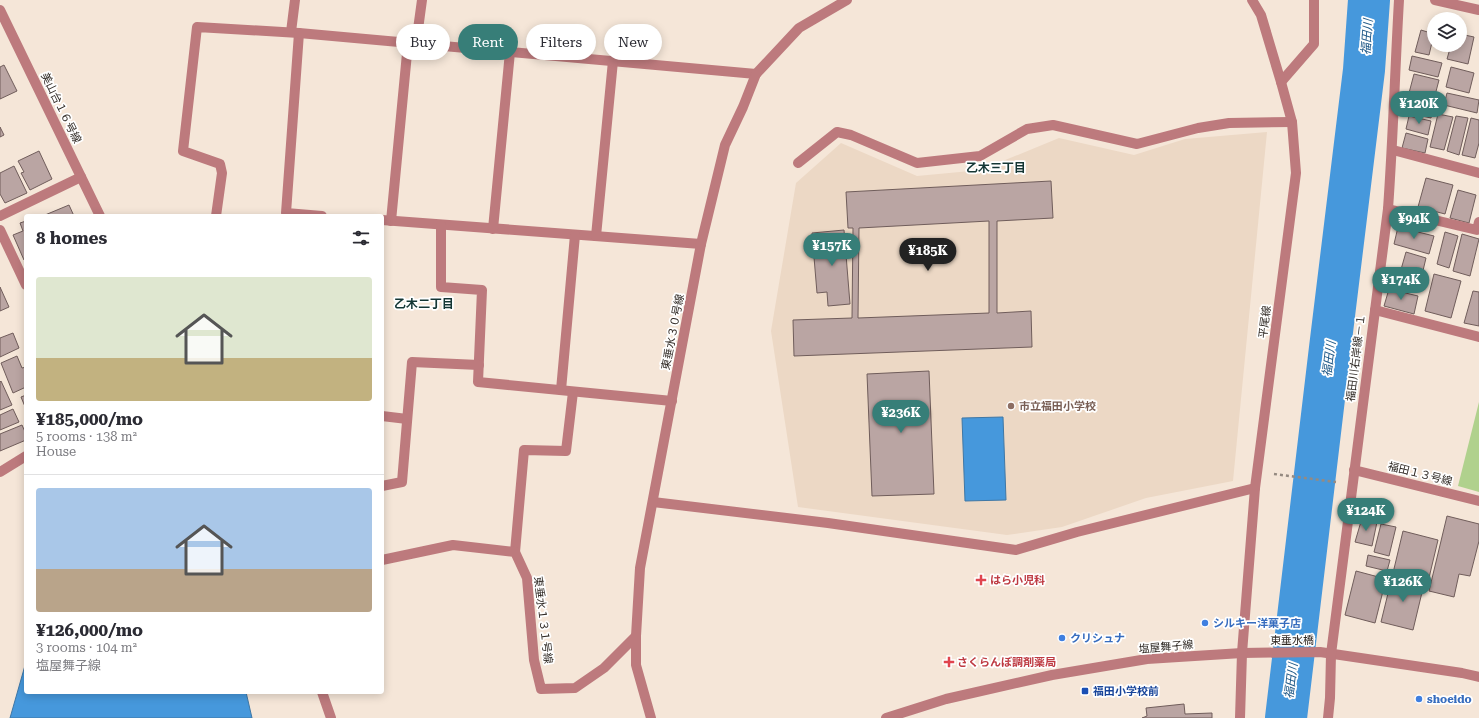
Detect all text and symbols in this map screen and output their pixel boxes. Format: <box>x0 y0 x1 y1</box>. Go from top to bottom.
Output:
map controls <box>1427 12 1467 52</box>
button: layers <box>1427 12 1467 52</box>
water label: 福田川 <box>1359 17 1375 55</box>
chip: Buy <box>396 24 450 60</box>
chip: Rent <box>458 24 518 60</box>
chip: Filters <box>526 24 596 60</box>
chip: New <box>604 24 662 60</box>
street label: 美山台１６号線 <box>38 71 84 145</box>
pin: ¥120K <box>1391 91 1447 125</box>
text: ¥120K <box>1399 96 1439 111</box>
district label: 乙木三丁目 <box>966 161 1026 175</box>
pin: ¥94K <box>1390 206 1438 240</box>
text: ¥94K <box>1398 211 1430 226</box>
icon: filters <box>350 227 372 249</box>
text: 8 homes <box>36 228 107 248</box>
pin: ¥157K <box>804 233 860 267</box>
text: ¥157K <box>812 238 852 253</box>
pin: ¥185K <box>900 238 956 272</box>
text: ¥185K <box>908 243 948 258</box>
pin: ¥174K <box>1373 267 1429 301</box>
text: ¥174K <box>1381 272 1421 287</box>
street label: 東垂水３０号線 <box>659 293 687 371</box>
district label: 乙木二丁目 <box>394 297 454 311</box>
icon: home <box>168 303 240 375</box>
street label: 平尾線 <box>1257 305 1273 339</box>
street label: 福田川右岸線－１ <box>1344 314 1368 402</box>
water label: 福田川 <box>1320 338 1338 378</box>
pin: ¥236K <box>873 400 929 434</box>
place label: 市立福田小学校 <box>1019 400 1096 413</box>
marker: 市立福田小学校 <box>1006 401 1016 411</box>
text: ¥236K <box>881 405 921 420</box>
text: ¥185,000/mo <box>36 409 143 429</box>
text: 5 rooms · 138 m² <box>36 429 137 444</box>
text: House <box>36 444 76 459</box>
street label: 福田１３号線 <box>1386 460 1454 488</box>
pin: ¥124K <box>1338 498 1394 532</box>
text: ¥124K <box>1346 503 1386 518</box>
icon: home <box>168 514 240 586</box>
pin: ¥126K <box>1375 569 1431 603</box>
marker: はら小児科 <box>975 574 987 586</box>
place label: はら小児科 <box>990 574 1045 587</box>
text: ¥126K <box>1383 574 1423 589</box>
street label: 東垂水１３１号線 <box>531 576 555 664</box>
place label: シルキー洋菓子店 <box>1213 617 1301 630</box>
marker: シルキー洋菓子店 <box>1200 618 1210 628</box>
text: ¥126,000/mo <box>36 620 143 640</box>
place label: クリシュナ <box>1070 632 1125 645</box>
marker: クリシュナ <box>1057 633 1067 643</box>
street label: 東垂水橋 <box>1270 634 1314 647</box>
street label: 塩屋舞子線 <box>1138 638 1194 656</box>
text: 3 rooms · 104 m² <box>36 640 137 655</box>
place label: さくらんぼ調剤薬局 <box>957 656 1056 669</box>
marker: さくらんぼ調剤薬局 <box>944 657 954 667</box>
text: 塩屋舞子線 <box>36 658 101 673</box>
water label: 福田川 <box>1282 660 1300 700</box>
place label: 福田小学校前 <box>1093 685 1159 698</box>
marker: 福田小学校前 <box>1080 686 1090 696</box>
place label: shoeido <box>1427 693 1472 706</box>
marker: shoeido <box>1414 694 1424 704</box>

